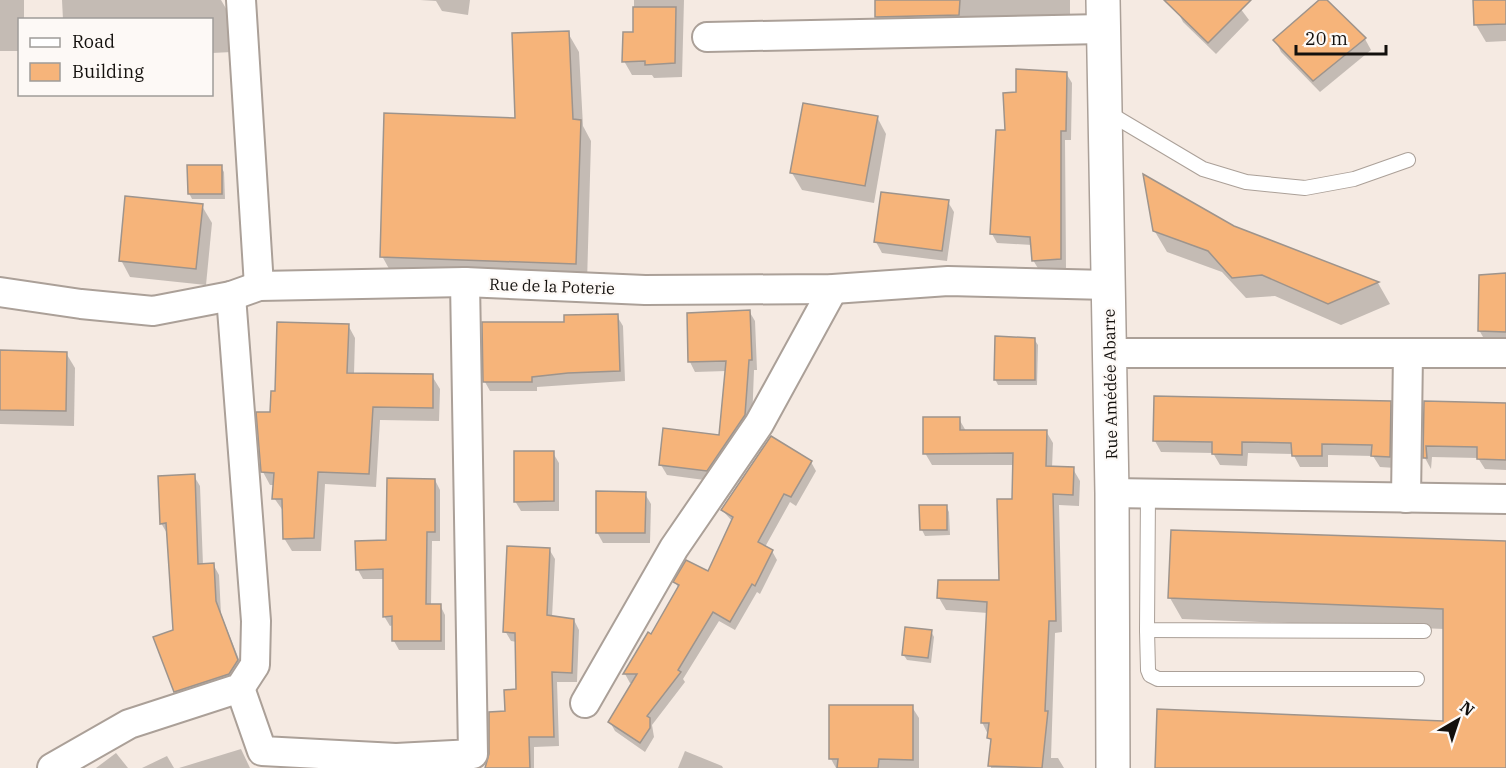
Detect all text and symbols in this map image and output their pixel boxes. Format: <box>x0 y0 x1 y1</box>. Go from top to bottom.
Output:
legend <box>18 18 213 96</box>
scale bar <box>1296 18 1386 56</box>
text: 20 m <box>1305 27 1348 50</box>
text: Road <box>72 30 115 53</box>
text: Building <box>72 60 144 83</box>
street label: Rue de la Poterie <box>489 274 615 298</box>
street label: Rue Amédée Abarre <box>1099 309 1121 459</box>
north arrow <box>1428 690 1488 750</box>
text: N <box>1456 697 1479 720</box>

